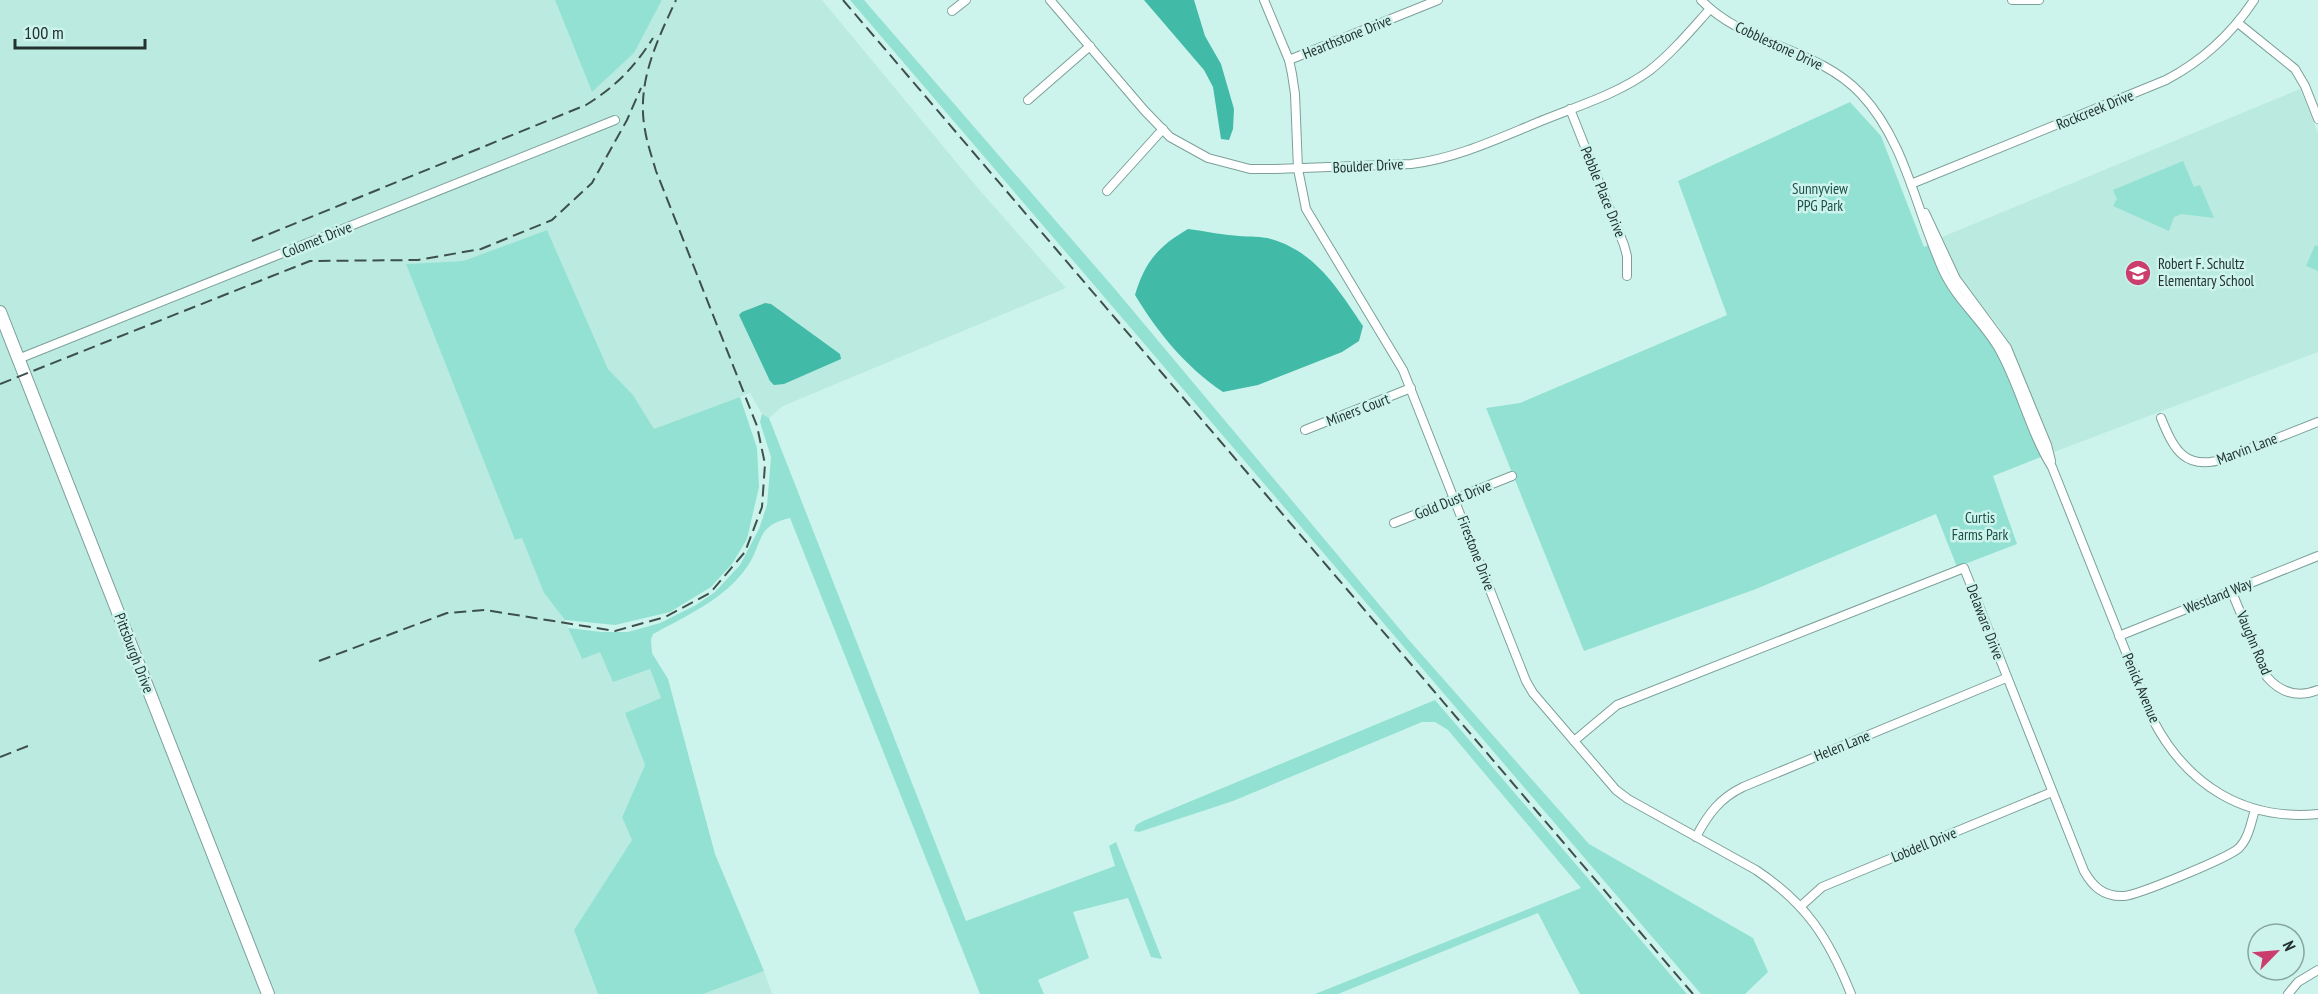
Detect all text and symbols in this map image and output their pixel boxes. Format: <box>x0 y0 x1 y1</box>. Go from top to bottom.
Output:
street label: Hearthstone Drive <box>1300 10 1394 63</box>
scale bar <box>15 12 146 50</box>
street label: Cobblestone Drive <box>1732 17 1826 74</box>
text: 100 m <box>24 21 64 44</box>
street label: Rockcreek Drive <box>2053 85 2136 134</box>
street label: Pebble Place Drive <box>1577 144 1630 240</box>
street label: Boulder Drive <box>1332 154 1404 177</box>
park label: Sunnyview PPG Park <box>1792 179 1848 215</box>
street label: Colomet Drive <box>279 217 354 262</box>
place label: Robert F. Schultz Elementary School <box>2158 254 2255 290</box>
school or university icon: Robert F. Schultz Elementary School <box>2123 258 2153 288</box>
street label: Miners Court <box>1324 389 1392 430</box>
street label: Marvin Lane <box>2214 428 2280 469</box>
street label: Gold Dust Drive <box>1412 476 1494 524</box>
park label: Curtis Farms Park <box>1952 508 2008 544</box>
street label: Firestone Drive <box>1454 513 1499 593</box>
street label: Westland Way <box>2181 573 2255 618</box>
street label: Delaware Drive <box>1962 581 2009 662</box>
street label: Vaughn Road <box>2232 607 2276 677</box>
street label: Pittsburgh Drive <box>111 610 158 695</box>
street label: Penick Avenue <box>2118 650 2165 726</box>
street label: Helen Lane <box>1811 726 1872 765</box>
street label: Lobdell Drive <box>1888 823 1959 866</box>
north arrow <box>2246 922 2306 982</box>
text: N <box>2279 938 2300 954</box>

